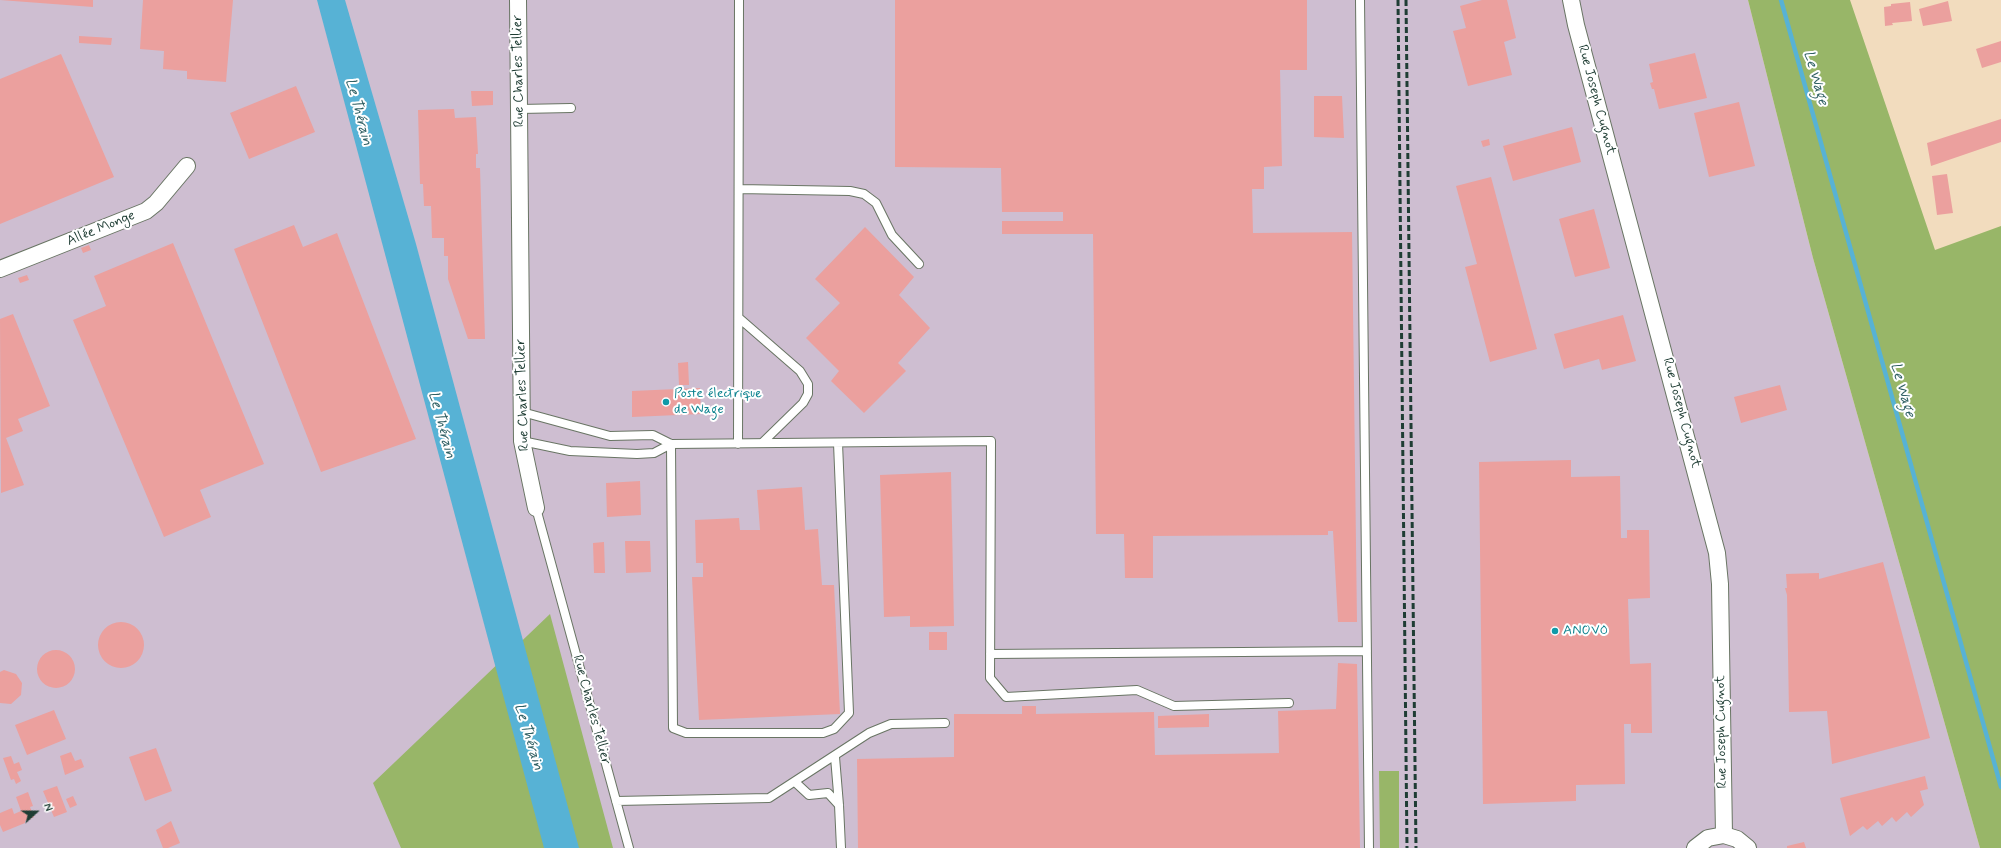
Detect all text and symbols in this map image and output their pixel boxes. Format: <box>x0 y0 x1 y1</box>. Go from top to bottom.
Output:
street label: Rue Charles Tellier <box>510 15 528 127</box>
street label: Rue Joseph Cugnot <box>1573 43 1619 157</box>
water label: Le Wage <box>1799 49 1831 107</box>
water label: Le Thérain <box>340 77 376 147</box>
street label: Allée Monge <box>64 208 138 250</box>
street label: Rue Charles Tellier <box>513 338 533 452</box>
street label: Rue Joseph Cugnot <box>1658 356 1704 470</box>
water label: Le Wage <box>1886 361 1918 419</box>
place label: Poste électrique de Wage <box>674 386 762 418</box>
water label: Le Thérain <box>423 390 459 460</box>
marker: Poste électrique de Wage <box>661 397 671 407</box>
place label: ANOVO <box>1563 623 1608 639</box>
marker: ANOVO <box>1550 626 1560 636</box>
street label: Rue Charles Tellier <box>568 653 614 767</box>
street label: Rue Joseph Cugnot <box>1713 675 1731 789</box>
water label: Le Thérain <box>509 702 547 772</box>
north arrow <box>16 792 56 832</box>
text: N <box>39 802 55 814</box>

